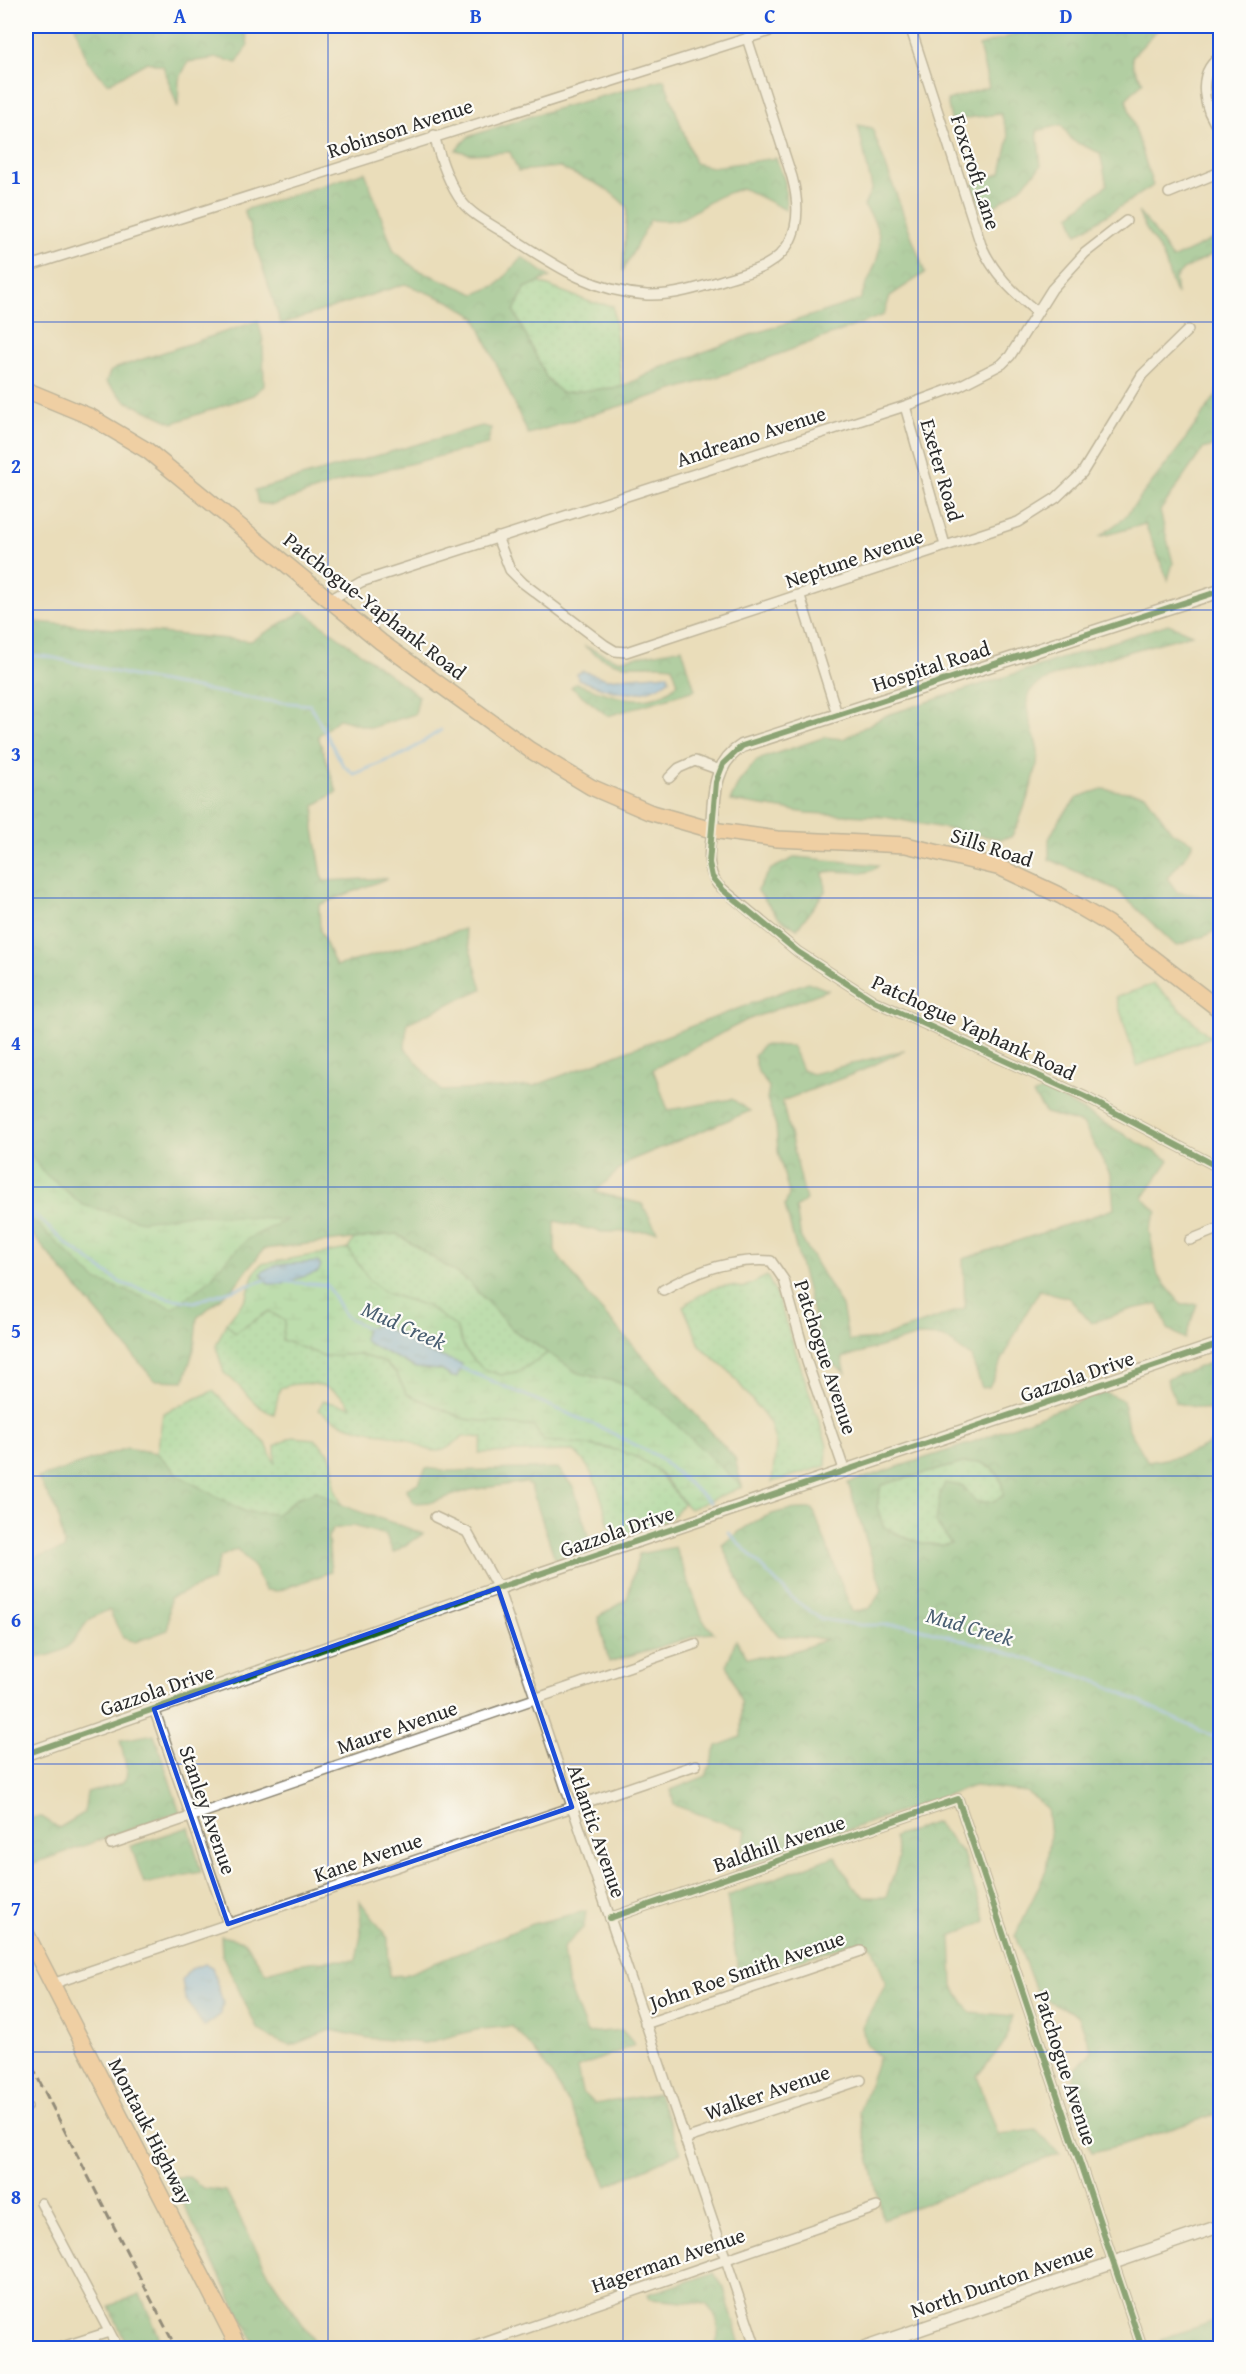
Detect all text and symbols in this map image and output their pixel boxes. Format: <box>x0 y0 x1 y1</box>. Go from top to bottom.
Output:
text: A <box>174 1 187 30</box>
text: B <box>470 1 482 30</box>
text: C <box>764 1 776 30</box>
text: D <box>1059 1 1073 30</box>
street label: Robinson Avenue <box>323 90 477 166</box>
street label: Foxcroft Lane <box>943 110 1009 234</box>
text: 1 <box>11 162 21 191</box>
street label: Andreano Avenue <box>672 397 830 475</box>
street label: Exeter Road <box>913 415 972 526</box>
text: 2 <box>11 451 21 480</box>
street label: Neptune Avenue <box>781 520 927 596</box>
street label: Patchogue-Yaphank Road <box>277 525 474 688</box>
street label: Hospital Road <box>868 632 995 700</box>
text: 3 <box>11 739 21 768</box>
street label: Sills Road <box>947 819 1038 875</box>
street label: Patchogue Yaphank Road <box>867 966 1082 1088</box>
text: 4 <box>11 1028 21 1057</box>
street label: Patchogue Avenue <box>786 1276 866 1438</box>
water label: Mud Creek <box>357 1292 452 1358</box>
text: 5 <box>11 1316 21 1345</box>
street label: Gazzola Drive <box>1016 1342 1138 1410</box>
street label: Gazzola Drive <box>556 1497 678 1565</box>
water label: Mud Creek <box>923 1598 1018 1654</box>
text: 6 <box>11 1605 21 1634</box>
street label: Gazzola Drive <box>96 1656 218 1724</box>
street label: Maure Avenue <box>332 1692 462 1762</box>
street label: Stanley Avenue <box>171 1741 245 1879</box>
street label: Atlantic Avenue <box>560 1760 634 1902</box>
street label: Baldhill Avenue <box>709 1806 849 1880</box>
street label: Kane Avenue <box>309 1824 427 1890</box>
text: 7 <box>11 1893 21 1922</box>
street label: John Roe Smith Avenue <box>642 1922 849 2019</box>
street label: Patchogue Avenue <box>1026 1987 1106 2149</box>
street label: Montauk Highway <box>101 2052 202 2210</box>
street label: Walker Avenue <box>700 2056 834 2128</box>
text: 8 <box>11 2182 21 2211</box>
street label: Hagerman Avenue <box>587 2219 749 2301</box>
street label: North Dunton Avenue <box>906 2234 1098 2326</box>

